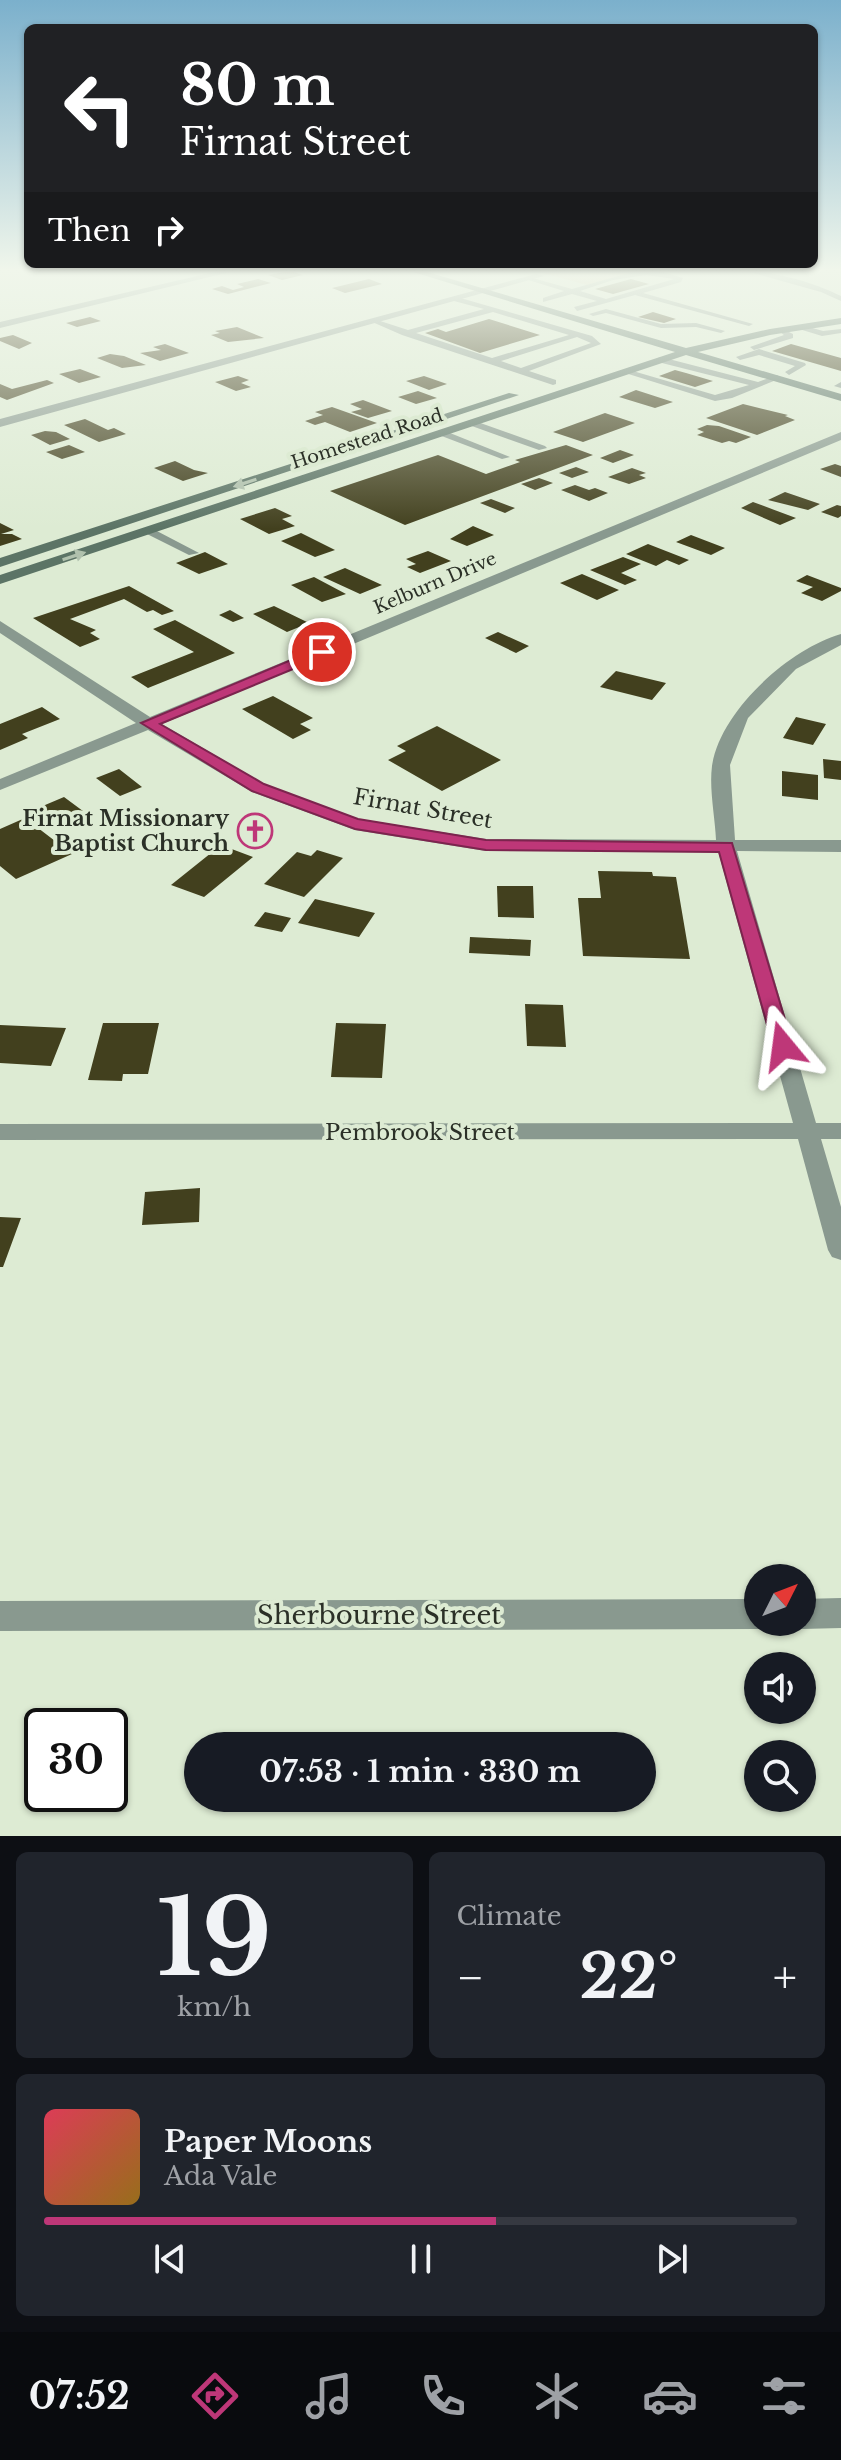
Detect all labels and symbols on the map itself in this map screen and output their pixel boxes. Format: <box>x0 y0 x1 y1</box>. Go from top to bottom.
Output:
street label: Homestead Road <box>288 404 446 474</box>
one-way arrow <box>233 477 257 489</box>
street label: Kelburn Drive <box>370 547 500 619</box>
one-way arrow <box>62 549 86 561</box>
pin <box>288 618 356 686</box>
street label: Firnat Street <box>351 783 495 834</box>
place label: Firnat Missionary Baptist Church <box>22 805 230 857</box>
church icon: Firnat Missionary Baptist Church <box>236 812 274 850</box>
position arrow <box>741 1004 825 1088</box>
street label: Pembrook Street <box>325 1119 516 1146</box>
north arrow <box>744 1564 816 1636</box>
street label: Sherbourne Street <box>257 1599 501 1631</box>
speed limit sign: 30 <box>24 1708 128 1812</box>

